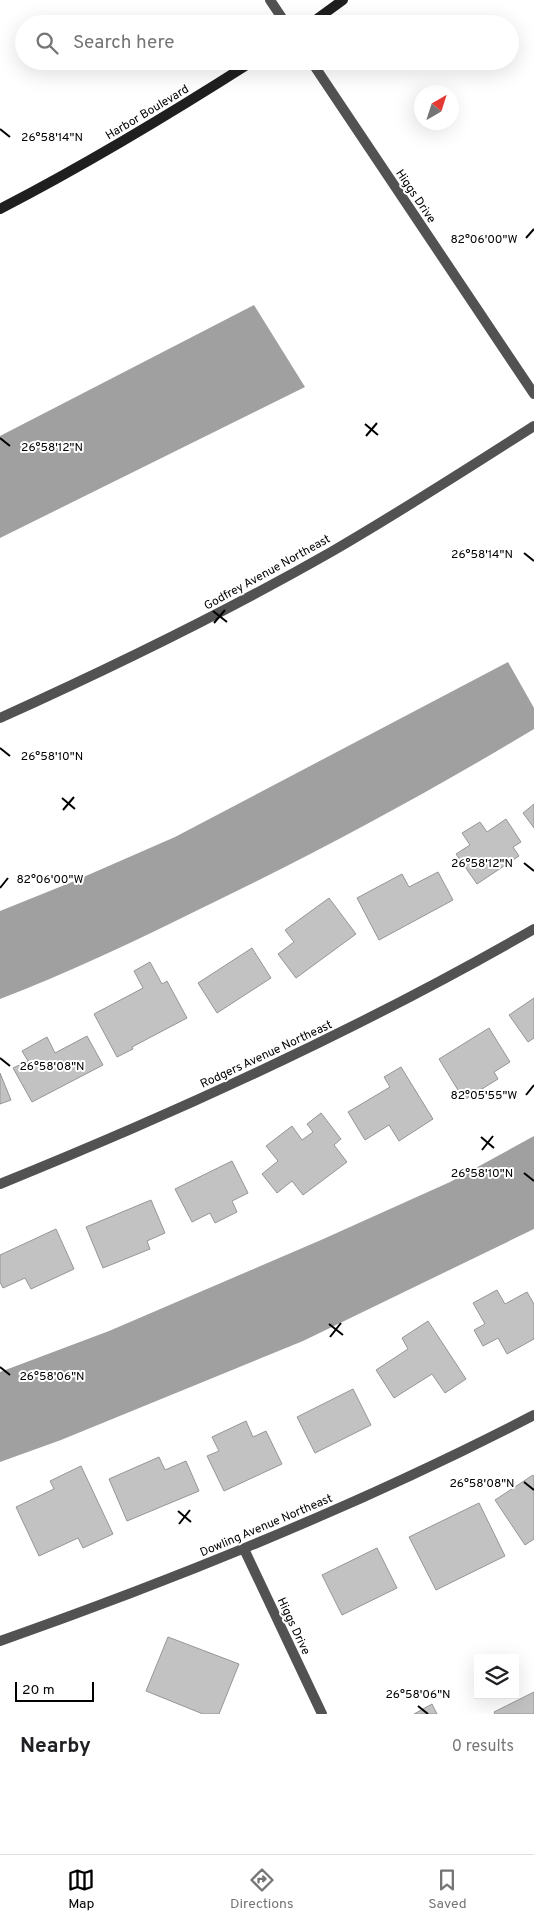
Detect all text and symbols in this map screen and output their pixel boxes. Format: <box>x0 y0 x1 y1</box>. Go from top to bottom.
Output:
search box <box>15 15 519 70</box>
icon: search <box>33 29 61 57</box>
text: Search here <box>73 31 175 55</box>
street label: Harbor Boulevard <box>103 82 192 144</box>
north arrow <box>414 85 459 130</box>
text: 26°58'14"N <box>21 130 83 146</box>
street label: Higgs Drive <box>391 166 439 227</box>
text: 82°06'00"W <box>450 232 518 248</box>
text: 26°58'12"N <box>21 440 83 456</box>
street label: Godfrey Avenue Northeast <box>201 531 334 614</box>
text: 26°58'14"N <box>451 547 513 563</box>
text: 26°58'10"N <box>21 749 83 765</box>
text: 26°58'12"N <box>451 856 513 872</box>
text: 82°06'00"W <box>16 872 84 888</box>
street label: Rodgers Avenue Northeast <box>198 1017 335 1093</box>
text: 26°58'08"N <box>19 1059 85 1075</box>
text: 82°05'55"W <box>451 1088 517 1104</box>
text: 26°58'10"N <box>451 1166 513 1182</box>
text: 26°58'06"N <box>20 1369 84 1385</box>
text: 26°58'08"N <box>449 1476 515 1492</box>
street label: Dowling Avenue Northeast <box>198 1491 335 1561</box>
street label: Higgs Drive <box>273 1595 313 1658</box>
map controls <box>474 1654 519 1699</box>
button: layers <box>474 1654 519 1699</box>
scale bar <box>15 1679 94 1702</box>
text: 20 m <box>22 1682 55 1699</box>
text: 26°58'06"N <box>386 1687 450 1703</box>
text: Nearby <box>20 1733 91 1760</box>
text: 0 results <box>452 1737 514 1757</box>
tab: Map <box>67 1866 95 1913</box>
tab: Directions <box>230 1866 294 1913</box>
tab: Saved <box>428 1866 467 1913</box>

